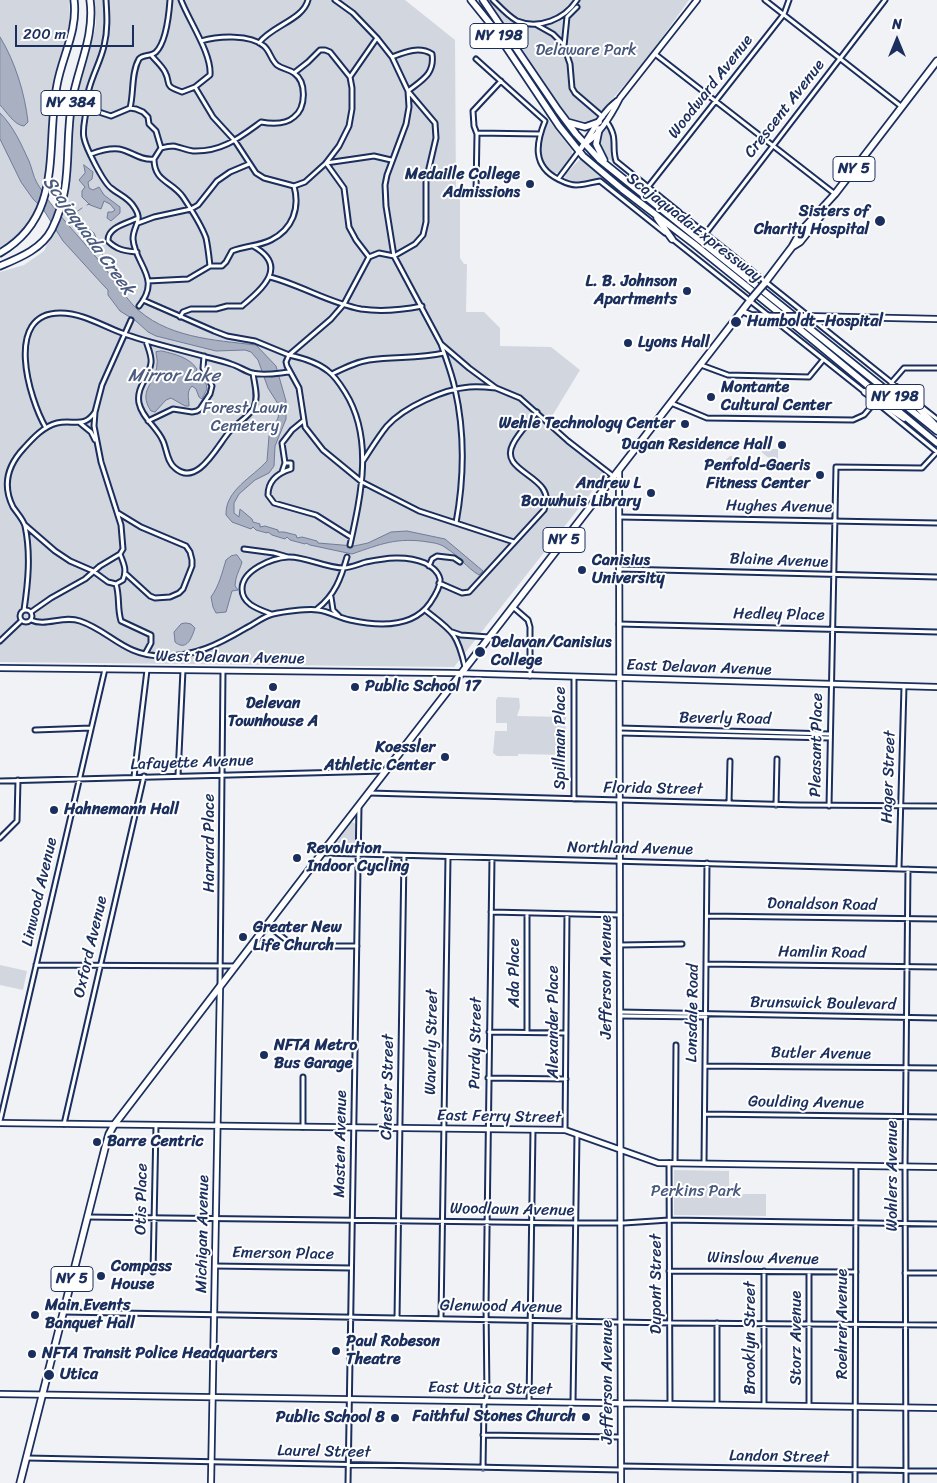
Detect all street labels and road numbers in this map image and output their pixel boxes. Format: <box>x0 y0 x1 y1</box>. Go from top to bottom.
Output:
road number: NY 198 <box>470 24 528 48</box>
street label: Woodward Avenue <box>665 31 757 143</box>
street label: Crescent Avenue <box>741 56 829 162</box>
road number: NY 384 <box>41 90 101 116</box>
road number: NY 5 <box>833 156 875 182</box>
street label: Scajaquada Expressway <box>622 169 766 287</box>
road number: NY 198 <box>866 384 924 410</box>
street label: Hughes Avenue <box>726 496 832 518</box>
road number: NY 5 <box>543 528 585 552</box>
street label: Blaine Avenue <box>729 550 829 572</box>
street label: Hedley Place <box>733 605 825 625</box>
street label: West Delavan Avenue <box>155 647 305 669</box>
street label: East Delavan Avenue <box>626 656 772 680</box>
street label: Spillman Place <box>551 686 571 790</box>
street label: Pleasant Place <box>806 693 828 797</box>
street label: Beverly Road <box>679 709 771 729</box>
street label: Hager Street <box>878 730 900 824</box>
street label: Lafayette Avenue <box>130 751 254 775</box>
street label: Florida Street <box>603 779 703 799</box>
street label: Harvard Place <box>200 793 220 893</box>
street label: Linwood Avenue <box>18 836 62 948</box>
street label: Northland Avenue <box>567 838 693 860</box>
street label: Oxford Avenue <box>70 894 112 1000</box>
street label: Donaldson Road <box>767 894 877 916</box>
street label: Jefferson Avenue <box>597 915 617 1039</box>
street label: Ada Place <box>505 938 525 1008</box>
street label: Hamlin Road <box>778 943 866 963</box>
street label: Lonsdale Road <box>683 963 703 1063</box>
street label: Alexander Place <box>544 965 564 1079</box>
street label: Waverly Street <box>421 989 443 1095</box>
street label: Brunswick Boulevard <box>750 993 896 1015</box>
street label: Purdy Street <box>466 997 486 1089</box>
street label: Chester Street <box>377 1034 399 1140</box>
street label: Butler Avenue <box>771 1044 871 1064</box>
street label: Masten Avenue <box>330 1090 352 1198</box>
street label: Goulding Avenue <box>748 1092 864 1114</box>
street label: East Ferry Street <box>437 1106 561 1128</box>
street label: Wohlers Avenue <box>883 1121 903 1231</box>
street label: Otis Place <box>132 1163 152 1235</box>
street label: Michigan Avenue <box>192 1175 214 1293</box>
street label: Woodlawn Avenue <box>450 1199 574 1221</box>
street label: Dupont Street <box>647 1234 667 1334</box>
street label: Emerson Place <box>232 1244 334 1264</box>
street label: Winslow Avenue <box>707 1248 819 1270</box>
road number: NY 5 <box>51 1266 93 1292</box>
street label: Roehrer Avenue <box>833 1269 853 1379</box>
street label: Brooklyn Street <box>741 1281 761 1395</box>
street label: Storz Avenue <box>787 1291 807 1385</box>
street label: Glenwood Avenue <box>440 1296 562 1318</box>
street label: Jefferson Avenue <box>598 1320 618 1444</box>
street label: East Utica Street <box>428 1378 552 1400</box>
street label: Laurel Street <box>277 1442 371 1462</box>
street label: Landon Street <box>729 1447 829 1467</box>

